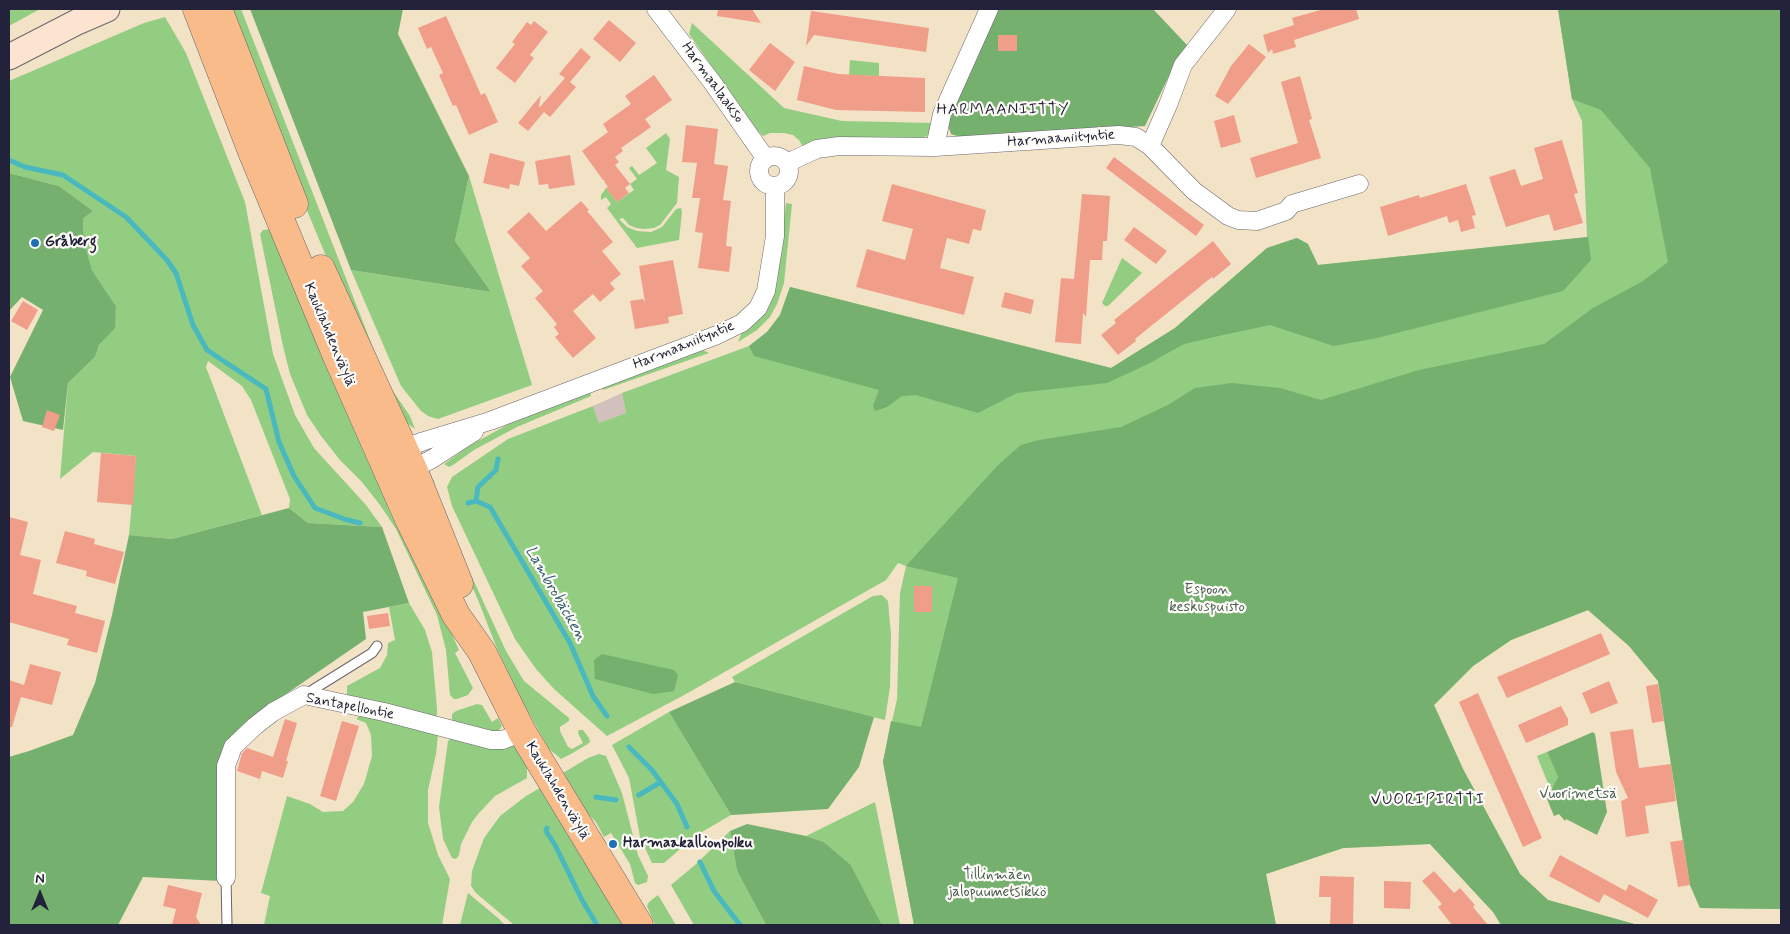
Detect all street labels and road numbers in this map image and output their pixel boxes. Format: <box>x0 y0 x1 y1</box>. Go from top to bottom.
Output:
street label: Harmaalaakso <box>677 39 747 127</box>
street label: Harmaaniityntie <box>1007 126 1115 152</box>
street label: Kauklahdenväylä <box>299 280 359 390</box>
street label: Harmaaniityntie <box>631 317 737 375</box>
street label: Santapellontie <box>304 690 396 724</box>
street label: Kauklahdenväylä <box>521 739 593 843</box>

